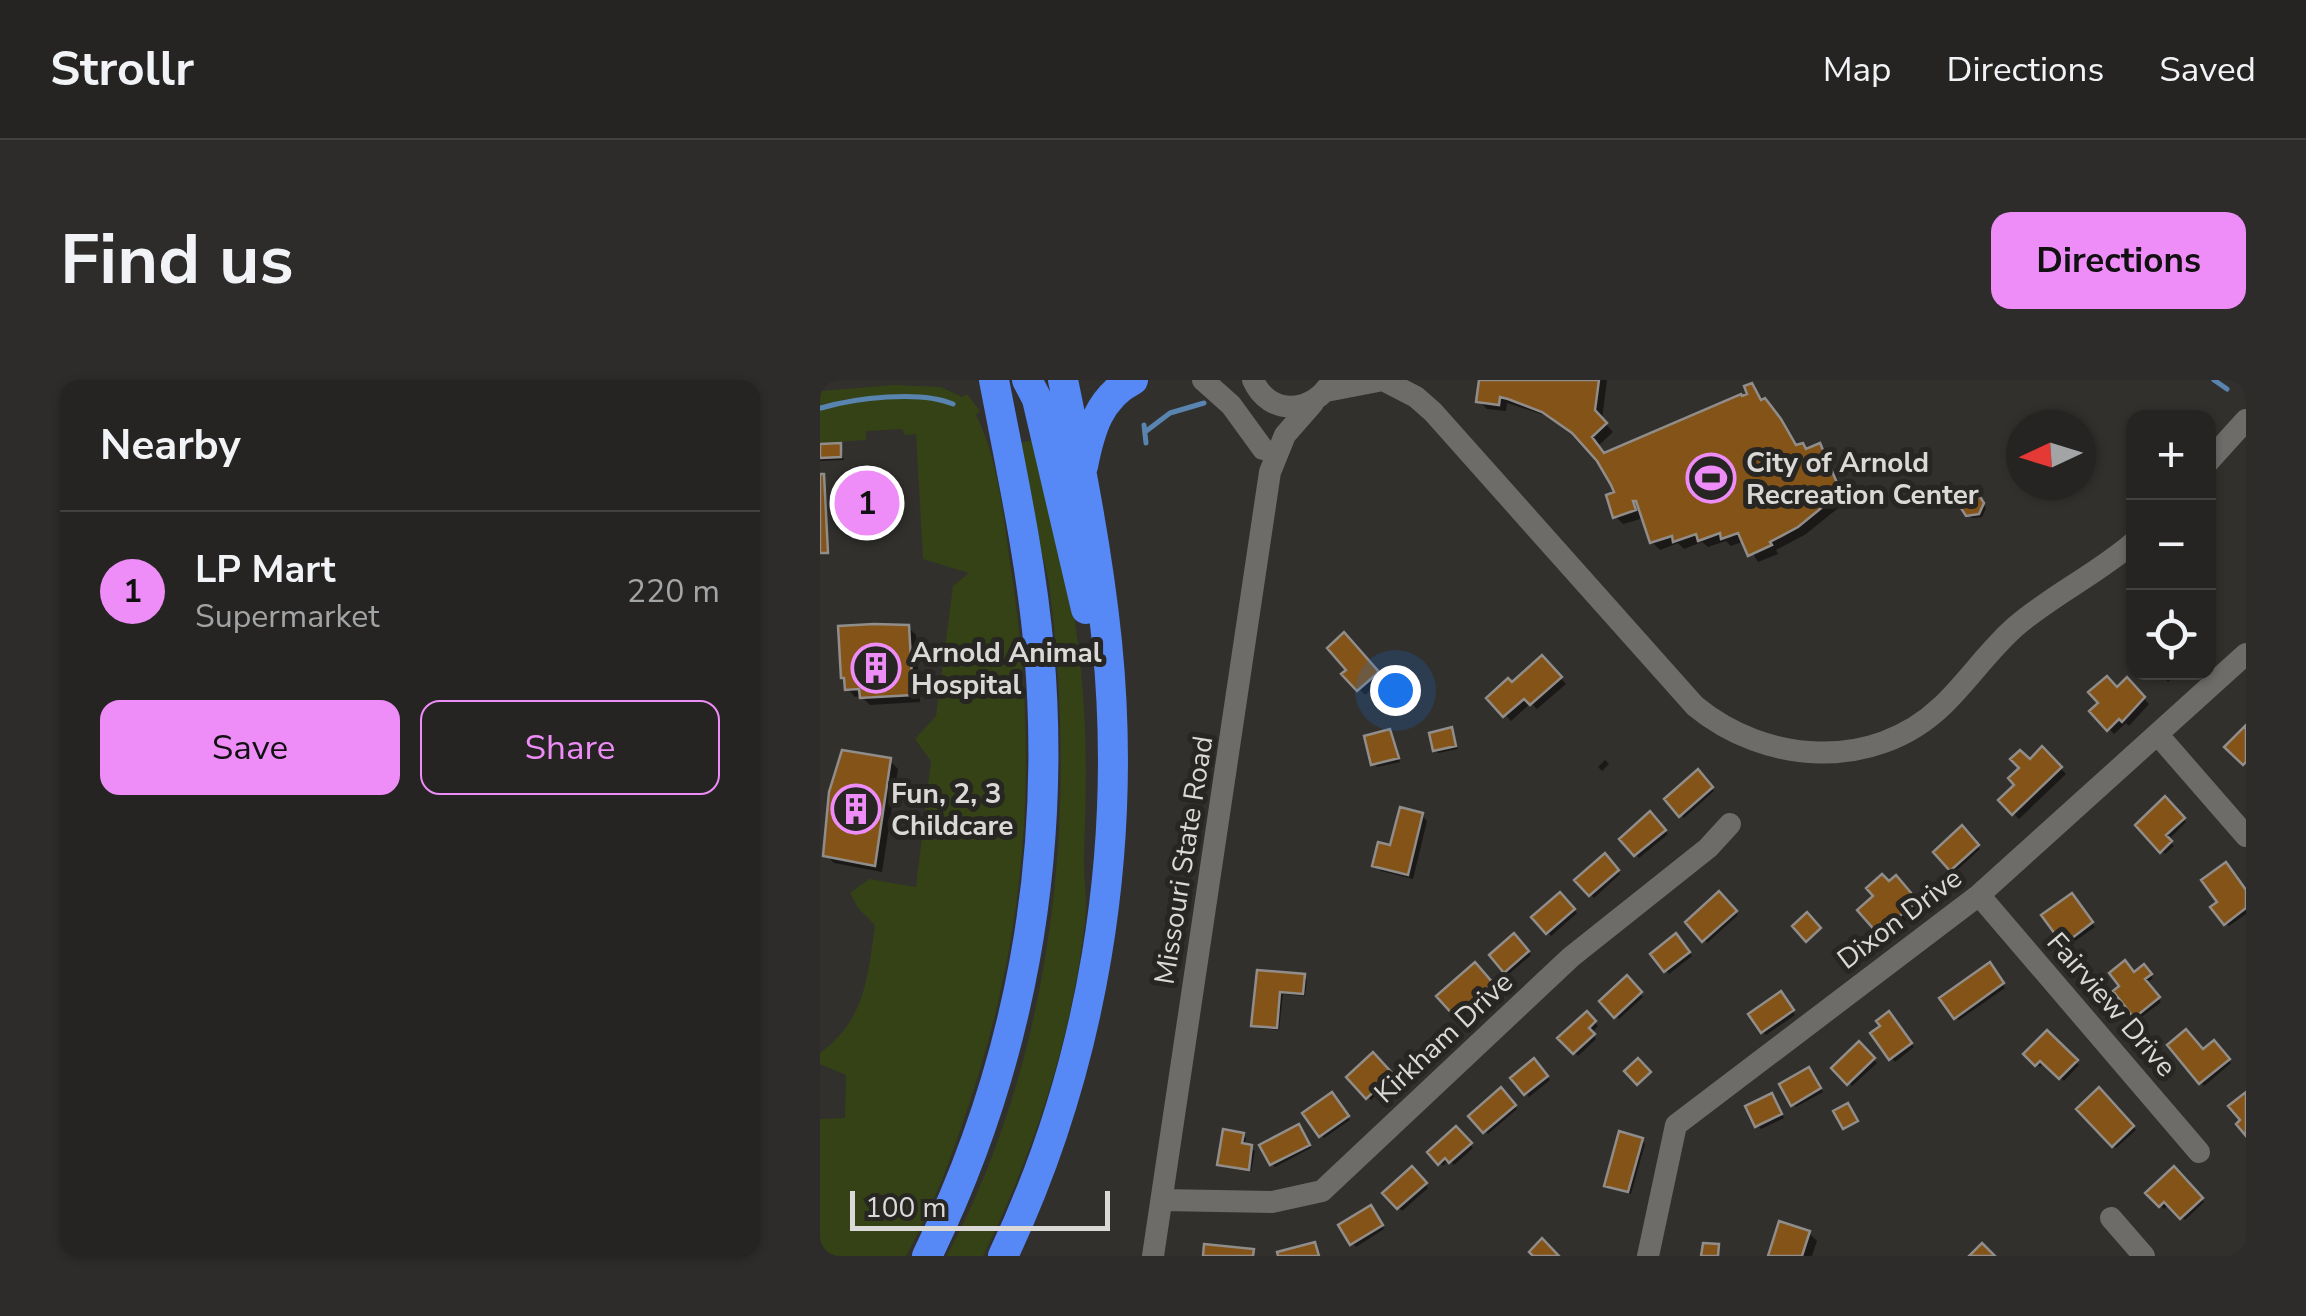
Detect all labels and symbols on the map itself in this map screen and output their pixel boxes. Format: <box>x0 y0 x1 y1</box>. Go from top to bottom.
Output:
north arrow <box>2006 410 2096 500</box>
place label: City of Arnold Recreation Center <box>1746 444 1979 514</box>
sports icon: City of Arnold Recreation Center <box>1685 452 1737 504</box>
pin: 1 <box>835 466 900 540</box>
place label: Arnold Animal Hospital <box>911 634 1102 704</box>
building icon: Arnold Animal Hospital <box>850 642 902 694</box>
your location <box>1370 665 1421 716</box>
street label: Missouri State Road <box>1146 733 1222 987</box>
place label: Fun, 2, 3 Childcare <box>891 775 1014 845</box>
building icon: Fun, 2, 3 Childcare <box>830 783 882 835</box>
street label: Dixon Drive <box>1830 859 1970 978</box>
street label: Fairview Drive <box>2038 924 2185 1085</box>
street label: Kirkham Drive <box>1366 964 1521 1112</box>
scale bar <box>850 1186 1110 1230</box>

